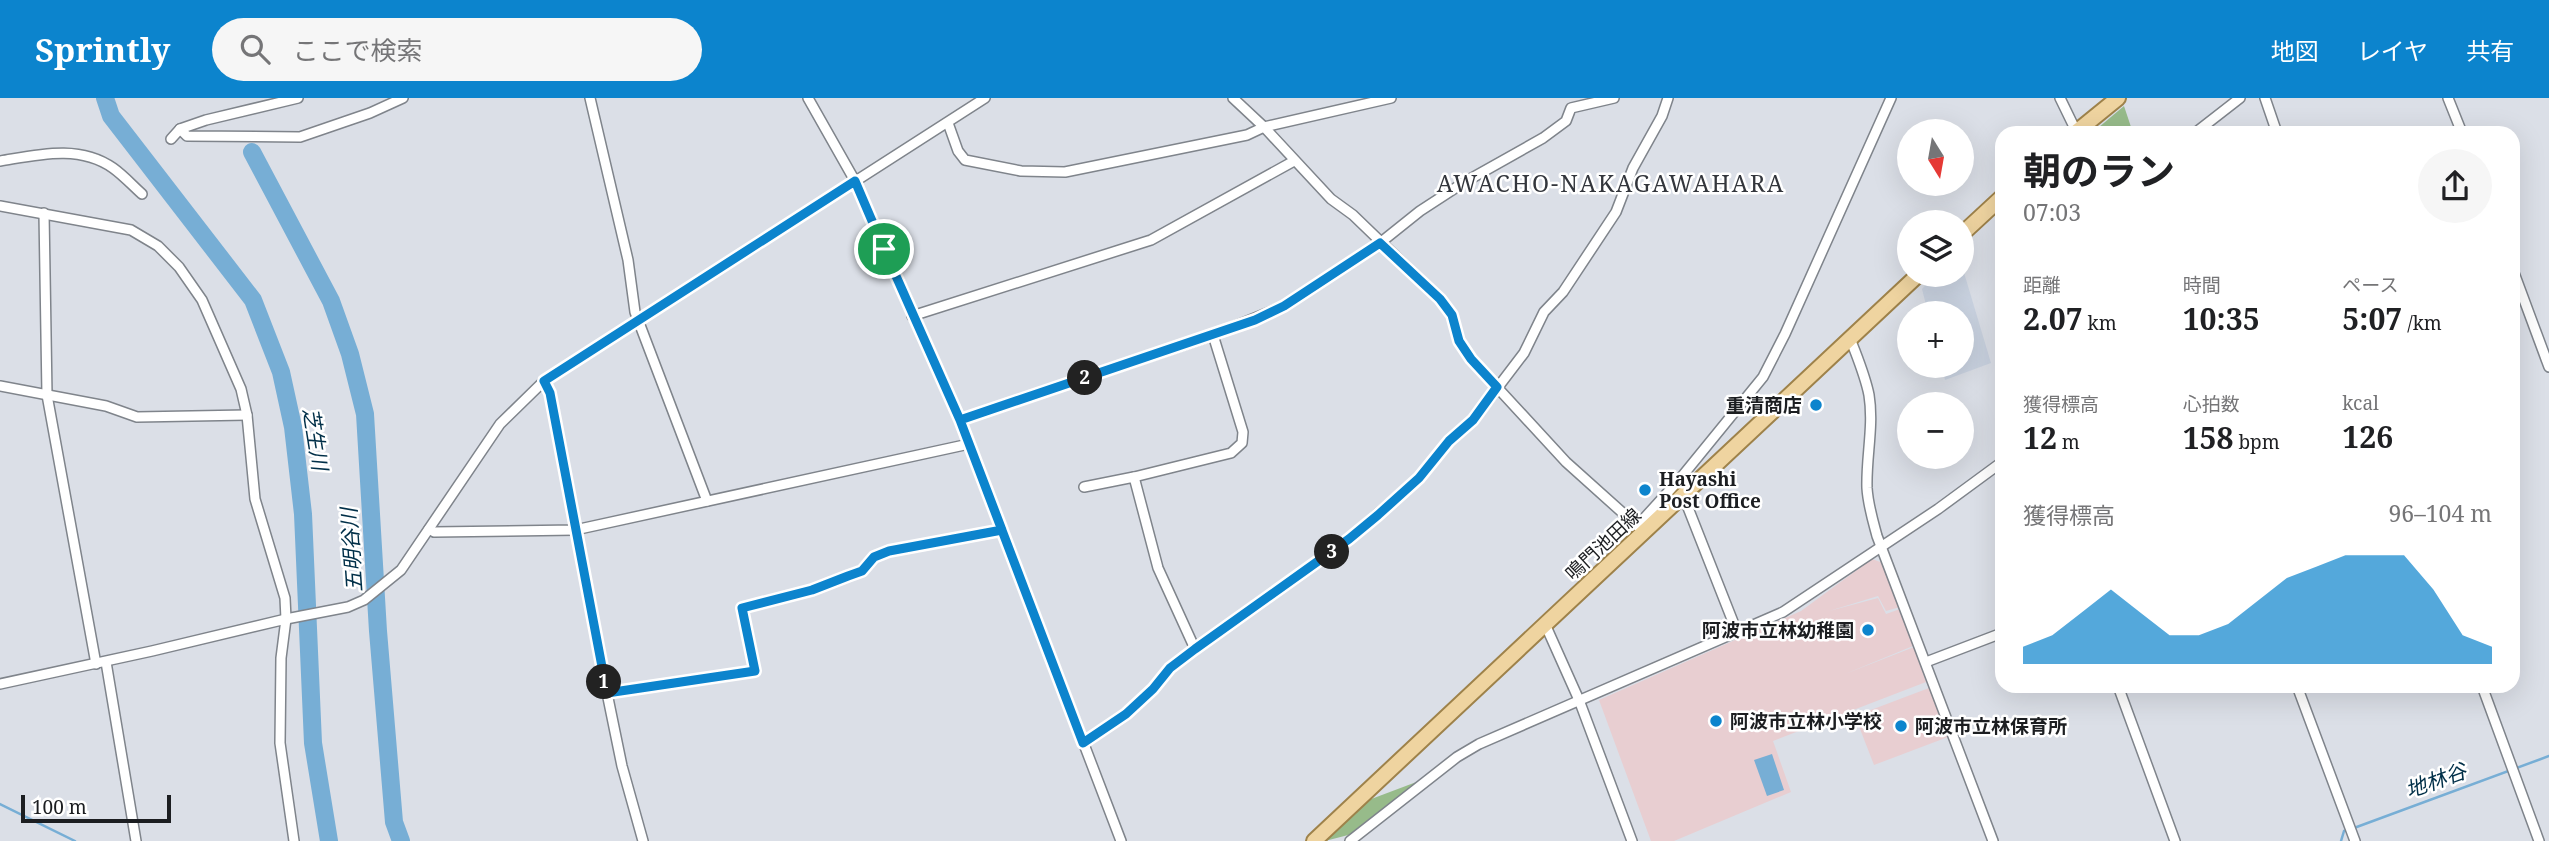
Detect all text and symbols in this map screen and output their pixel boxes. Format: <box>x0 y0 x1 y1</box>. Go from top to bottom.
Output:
search box <box>212 18 702 81</box>
text: Sprintly <box>35 27 170 72</box>
icon: search <box>236 30 274 68</box>
text: ここで検索 <box>292 32 422 68</box>
text: 地図 <box>2271 34 2319 67</box>
text: レイヤ <box>2357 34 2428 67</box>
text: 共有 <box>2466 34 2514 67</box>
north arrow <box>1897 119 1974 196</box>
map controls <box>1897 119 1974 469</box>
text: 朝のラン <box>2023 144 2175 196</box>
button: share <box>2418 149 2492 223</box>
district label: AWACHO-NAKAGAWAHARA <box>1437 167 1785 199</box>
text: 07:03 <box>2023 196 2081 228</box>
button: layers <box>1897 210 1974 287</box>
pin <box>854 219 914 279</box>
icon: arrive <box>865 230 903 268</box>
text: 距離 <box>2023 272 2061 298</box>
text: 時間 <box>2183 272 2221 298</box>
text: ペース <box>2342 272 2398 298</box>
text: 2.07 <box>2023 298 2083 339</box>
text: 10:35 <box>2183 298 2260 339</box>
text: 5:07 <box>2342 298 2402 339</box>
button: + <box>1897 301 1974 378</box>
text: km <box>2083 310 2117 336</box>
text: /km <box>2402 310 2442 336</box>
pin: 2 <box>1068 360 1102 396</box>
text: 2 <box>1079 364 1090 390</box>
text: kcal <box>2342 390 2379 416</box>
text: 獲得標高 <box>2023 391 2099 417</box>
text: 心拍数 <box>2183 391 2240 417</box>
place label: 重清商店 <box>1726 392 1802 418</box>
button: − <box>1897 392 1974 469</box>
marker: 重清商店 <box>1808 397 1824 413</box>
water label: 芝生川 <box>297 406 335 474</box>
text: 126 <box>2342 416 2393 457</box>
text: 12 <box>2023 417 2057 458</box>
text: 158 <box>2183 417 2234 458</box>
text: m <box>2057 429 2080 455</box>
text: bpm <box>2234 429 2280 455</box>
place label: Hayashi Post Office <box>1659 466 1761 514</box>
marker: Hayashi Post Office <box>1637 482 1653 498</box>
text: 96–104 m <box>2389 497 2492 529</box>
text: 獲得標高 <box>2023 499 2115 531</box>
street label: 鳴門池田線 <box>1559 502 1647 586</box>
water label: 五明谷川 <box>334 505 368 593</box>
pin: 3 <box>1314 534 1350 570</box>
text: 3 <box>1326 538 1337 564</box>
place label: 阿波市立林幼稚園 <box>1702 617 1854 643</box>
marker: 阿波市立林幼稚園 <box>1860 622 1876 638</box>
pin: 1 <box>586 664 622 700</box>
text: 1 <box>598 668 609 694</box>
place label: 阿波市立林小学校 <box>1730 708 1882 734</box>
marker: 阿波市立林小学校 <box>1708 713 1724 729</box>
place label: 阿波市立林保育所 <box>1915 713 2067 739</box>
marker: 阿波市立林保育所 <box>1893 718 1909 734</box>
water label: 地林谷 <box>2401 755 2472 804</box>
scale bar <box>21 792 172 824</box>
text: 100 m <box>32 794 87 820</box>

